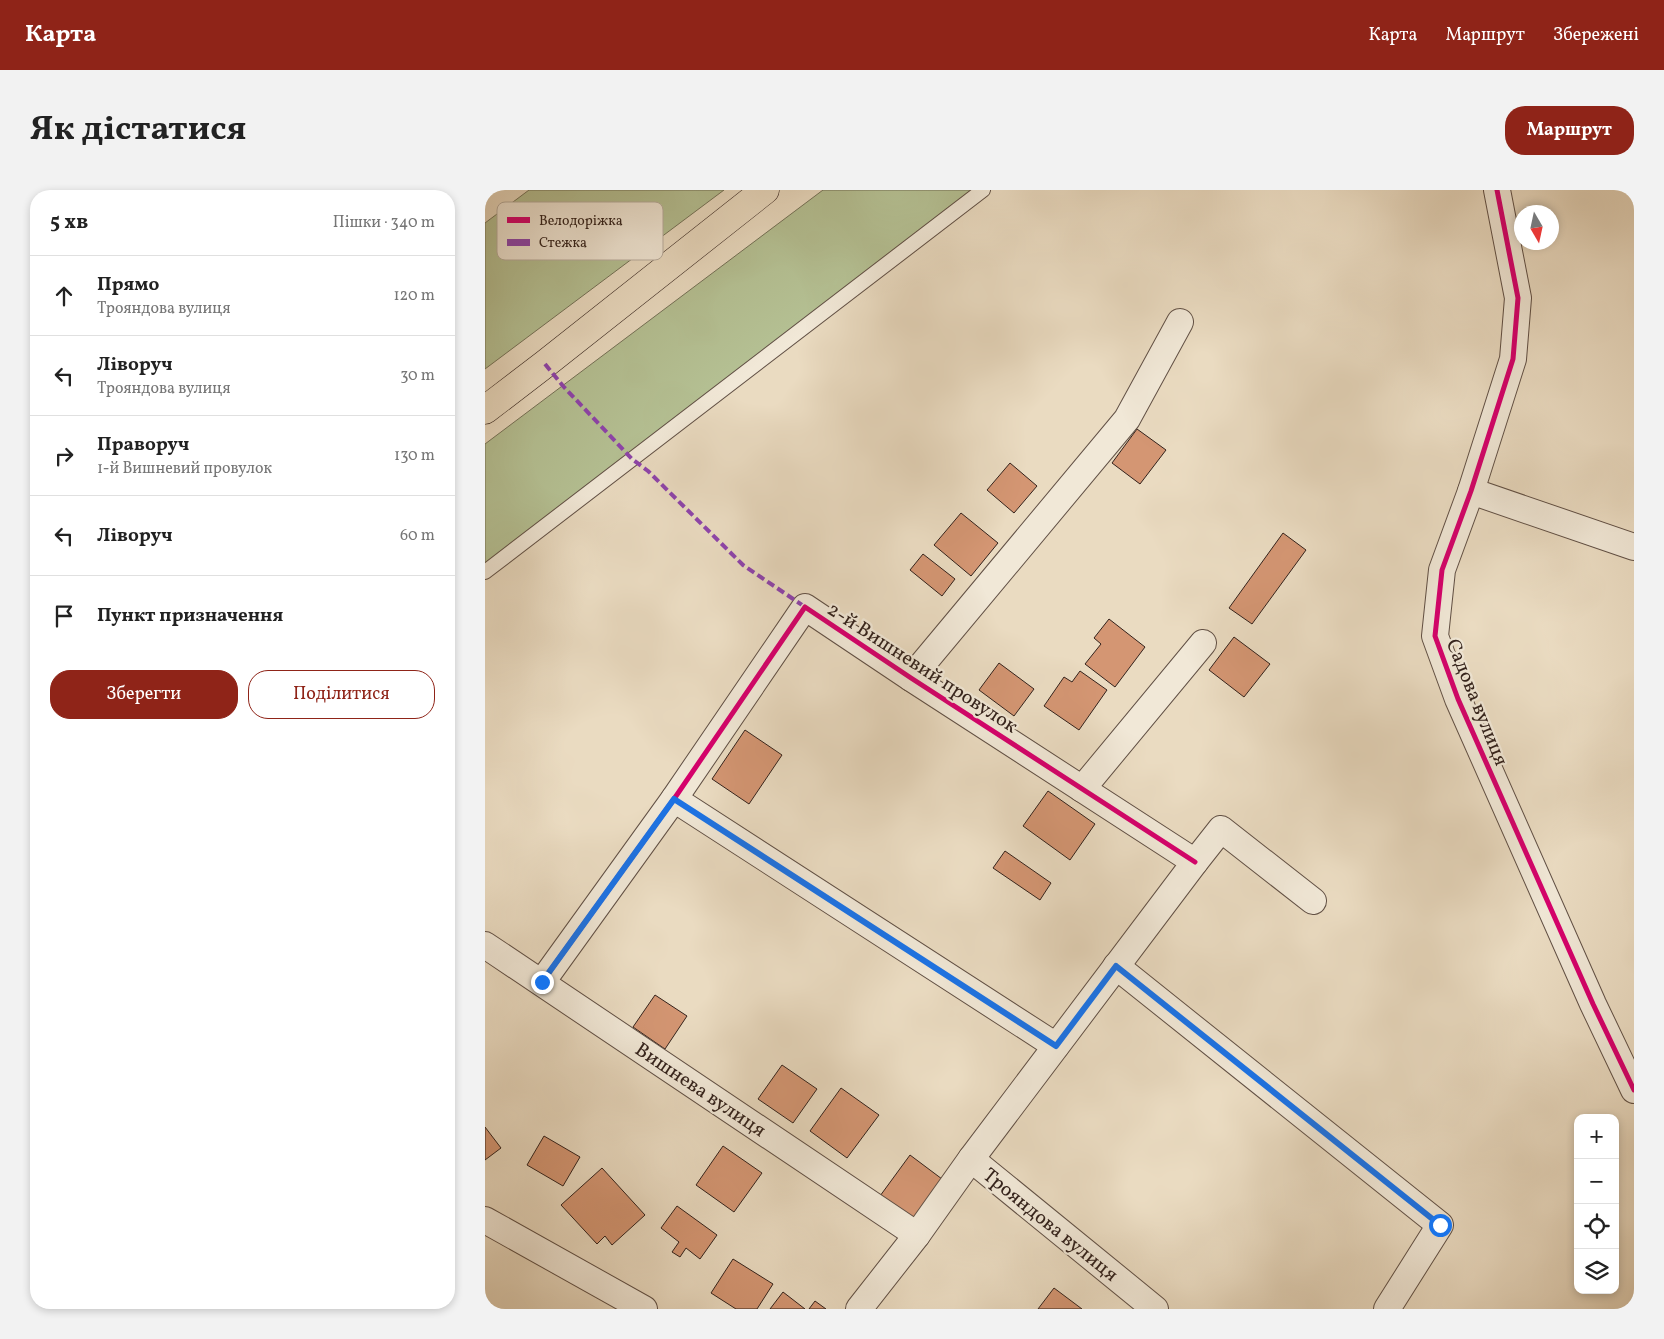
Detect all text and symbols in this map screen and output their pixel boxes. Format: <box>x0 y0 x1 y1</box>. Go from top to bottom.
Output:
text: Карта <box>25 18 96 52</box>
text: Карта <box>1369 23 1417 48</box>
text: Маршрут <box>1445 23 1525 48</box>
text: Збережені <box>1553 23 1639 48</box>
text: Як дістатися <box>30 106 246 154</box>
button: Маршрут <box>1505 106 1634 155</box>
legend <box>497 202 663 260</box>
north arrow <box>1514 205 1559 250</box>
text: 5 хв <box>50 208 88 237</box>
text: Пішки · 340 m <box>333 212 435 234</box>
text: Велодоріжка <box>539 212 623 231</box>
text: Стежка <box>539 234 587 253</box>
text: Прямо <box>97 272 159 298</box>
icon: ahead <box>50 282 78 310</box>
text: 120 m <box>393 285 435 307</box>
text: Трояндова вулиця <box>97 298 231 320</box>
text: Ліворуч <box>97 352 172 378</box>
icon: left <box>50 362 78 390</box>
text: 30 m <box>400 365 435 387</box>
text: Трояндова вулиця <box>97 378 231 400</box>
text: Праворуч <box>97 432 189 458</box>
icon: right <box>50 442 78 470</box>
text: 130 m <box>394 445 435 467</box>
text: 1-й Вишневий провулок <box>97 458 272 480</box>
icon: left <box>50 522 78 550</box>
text: Ліворуч <box>97 523 172 549</box>
text: 60 m <box>400 525 435 547</box>
street label: 2-й Вишневий провулок <box>821 596 1023 741</box>
icon: arrive <box>50 602 78 630</box>
text: Пункт призначення <box>97 603 283 629</box>
street label: Садова вулиця <box>1438 635 1514 770</box>
button: Зберегти <box>50 670 238 719</box>
button: Поділитися <box>248 670 435 719</box>
route end <box>531 971 554 994</box>
street label: Вишнева вулиця <box>629 1036 771 1145</box>
map controls <box>1574 1114 1619 1294</box>
button: + <box>1574 1114 1619 1159</box>
button: − <box>1574 1159 1619 1204</box>
street label: Трояндова вулиця <box>976 1162 1123 1289</box>
button: locate <box>1574 1204 1619 1249</box>
route start <box>1429 1214 1452 1237</box>
button: layers <box>1574 1249 1619 1294</box>

